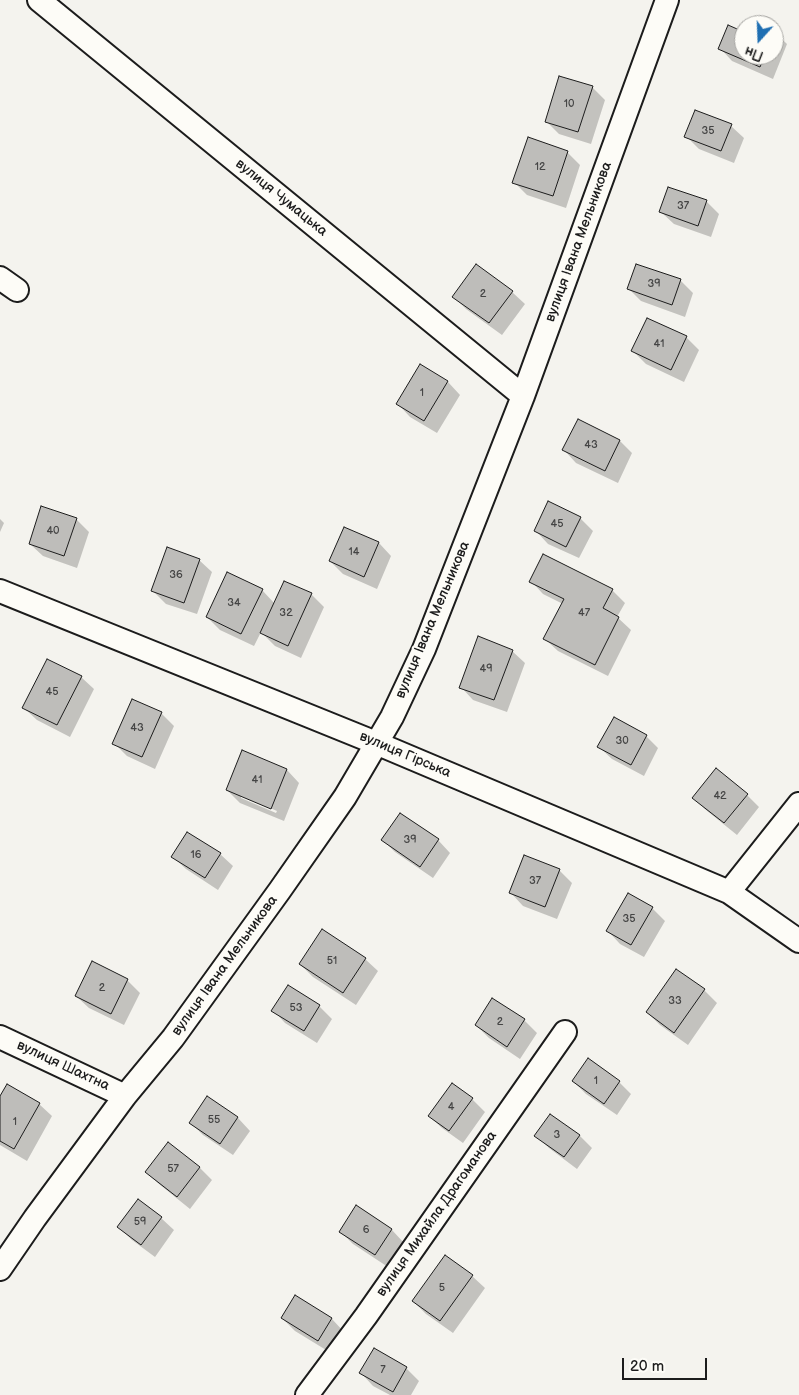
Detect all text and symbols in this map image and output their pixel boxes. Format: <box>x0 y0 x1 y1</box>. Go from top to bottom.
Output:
north arrow <box>734 15 784 65</box>
text: Пн <box>742 42 766 65</box>
house number: 10 <box>564 97 574 111</box>
house number: 35 <box>701 124 715 138</box>
street label: вулиця Чумацька <box>232 156 330 240</box>
house number: 12 <box>535 160 545 174</box>
street label: вулиця Івана Мельникова <box>542 160 616 324</box>
house number: 37 <box>677 199 689 213</box>
house number: 39 <box>647 277 661 291</box>
house number: 2 <box>480 287 486 301</box>
house number: 41 <box>654 337 664 351</box>
house number: 1 <box>420 386 424 400</box>
house number: 43 <box>584 438 598 452</box>
house number: 45 <box>550 517 564 531</box>
house number: 40 <box>46 524 60 538</box>
street label: вулиця Івана Мельникова <box>392 539 474 701</box>
house number: 14 <box>349 545 359 559</box>
house number: 36 <box>169 568 183 582</box>
house number: 34 <box>227 596 241 610</box>
house number: 32 <box>279 606 293 620</box>
house number: 47 <box>578 606 590 620</box>
house number: 49 <box>479 662 493 676</box>
house number: 45 <box>45 685 59 699</box>
house number: 43 <box>130 721 144 735</box>
street label: вулиця Гірська <box>357 728 453 782</box>
house number: 30 <box>615 734 629 748</box>
house number: 41 <box>252 773 262 787</box>
house number: 42 <box>713 789 727 803</box>
house number: 39 <box>403 833 417 847</box>
house number: 16 <box>191 848 201 862</box>
house number: 37 <box>529 874 541 888</box>
street label: вулиця Івана Мельникова <box>169 893 281 1039</box>
house number: 35 <box>622 912 636 926</box>
house number: 51 <box>327 954 337 968</box>
house number: 2 <box>99 981 105 995</box>
house number: 33 <box>668 994 682 1008</box>
house number: 53 <box>289 1001 303 1015</box>
house number: 2 <box>497 1015 503 1029</box>
street label: вулиця Шахтна <box>14 1037 112 1095</box>
house number: 1 <box>594 1074 598 1088</box>
house number: 4 <box>448 1100 454 1114</box>
house number: 55 <box>208 1113 220 1127</box>
house number: 1 <box>13 1115 17 1129</box>
street label: вулиця Михайла Драгоманова <box>373 1128 501 1300</box>
house number: 3 <box>554 1128 560 1142</box>
house number: 57 <box>167 1162 179 1176</box>
house number: 59 <box>134 1215 146 1229</box>
house number: 6 <box>363 1223 369 1237</box>
house number: 5 <box>439 1281 445 1295</box>
scale bar <box>624 1348 709 1380</box>
text: 20 m <box>630 1357 664 1376</box>
house number: 7 <box>380 1363 386 1377</box>

